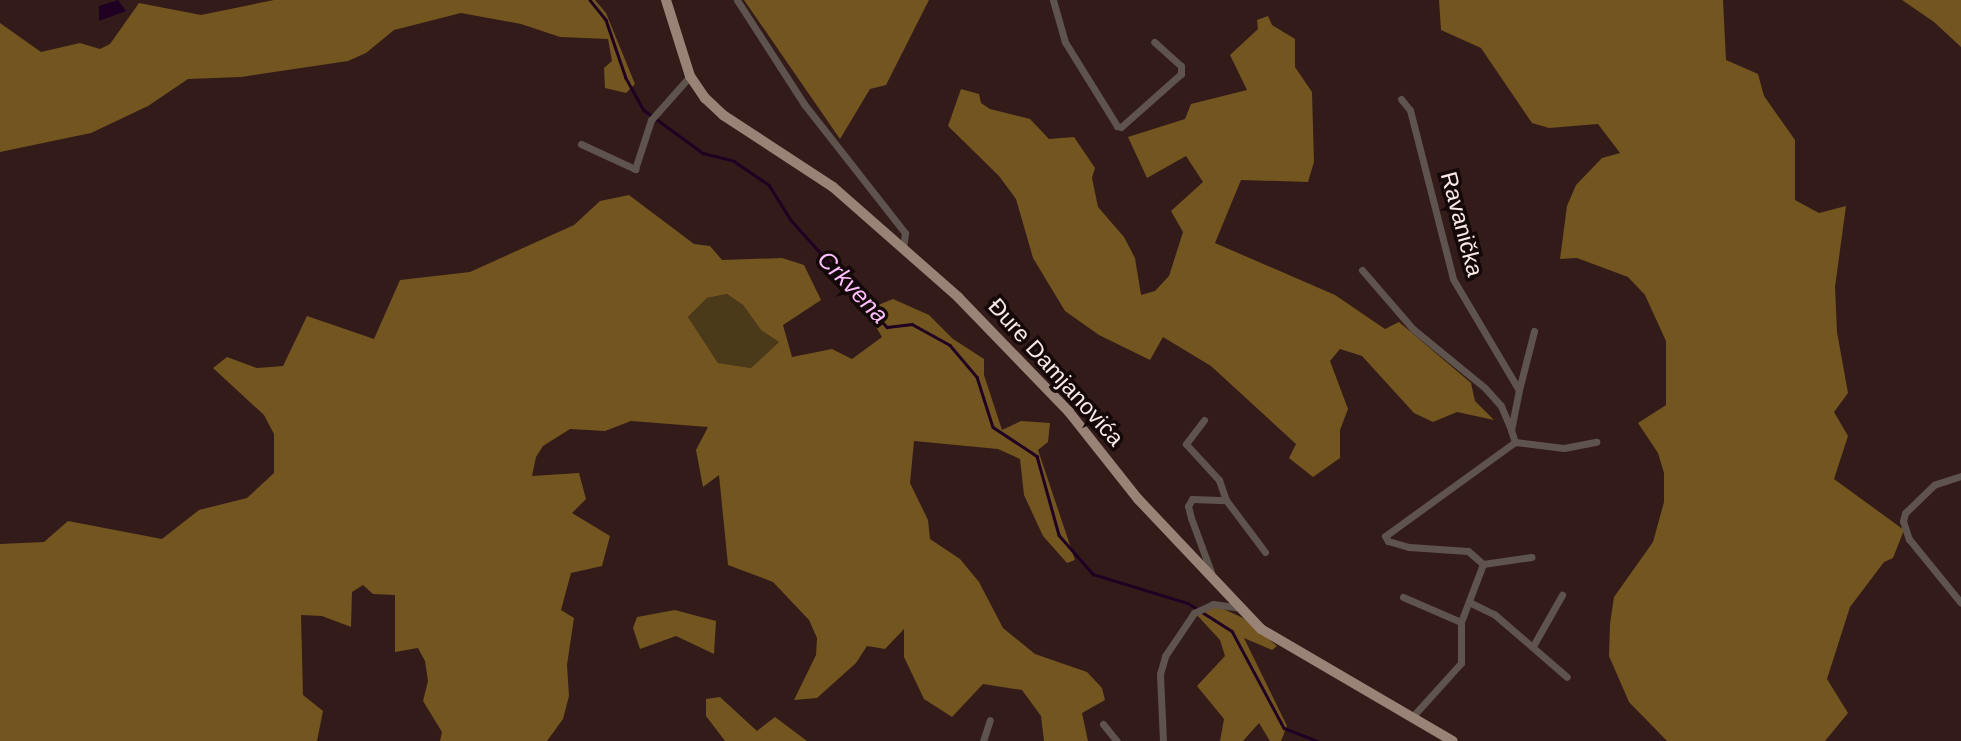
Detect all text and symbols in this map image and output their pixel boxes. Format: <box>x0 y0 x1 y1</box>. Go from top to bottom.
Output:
street label: Ravanička <box>1435 169 1489 279</box>
water label: Crkvena <box>812 245 894 329</box>
street label: Đure Damjanovića <box>982 292 1130 452</box>

